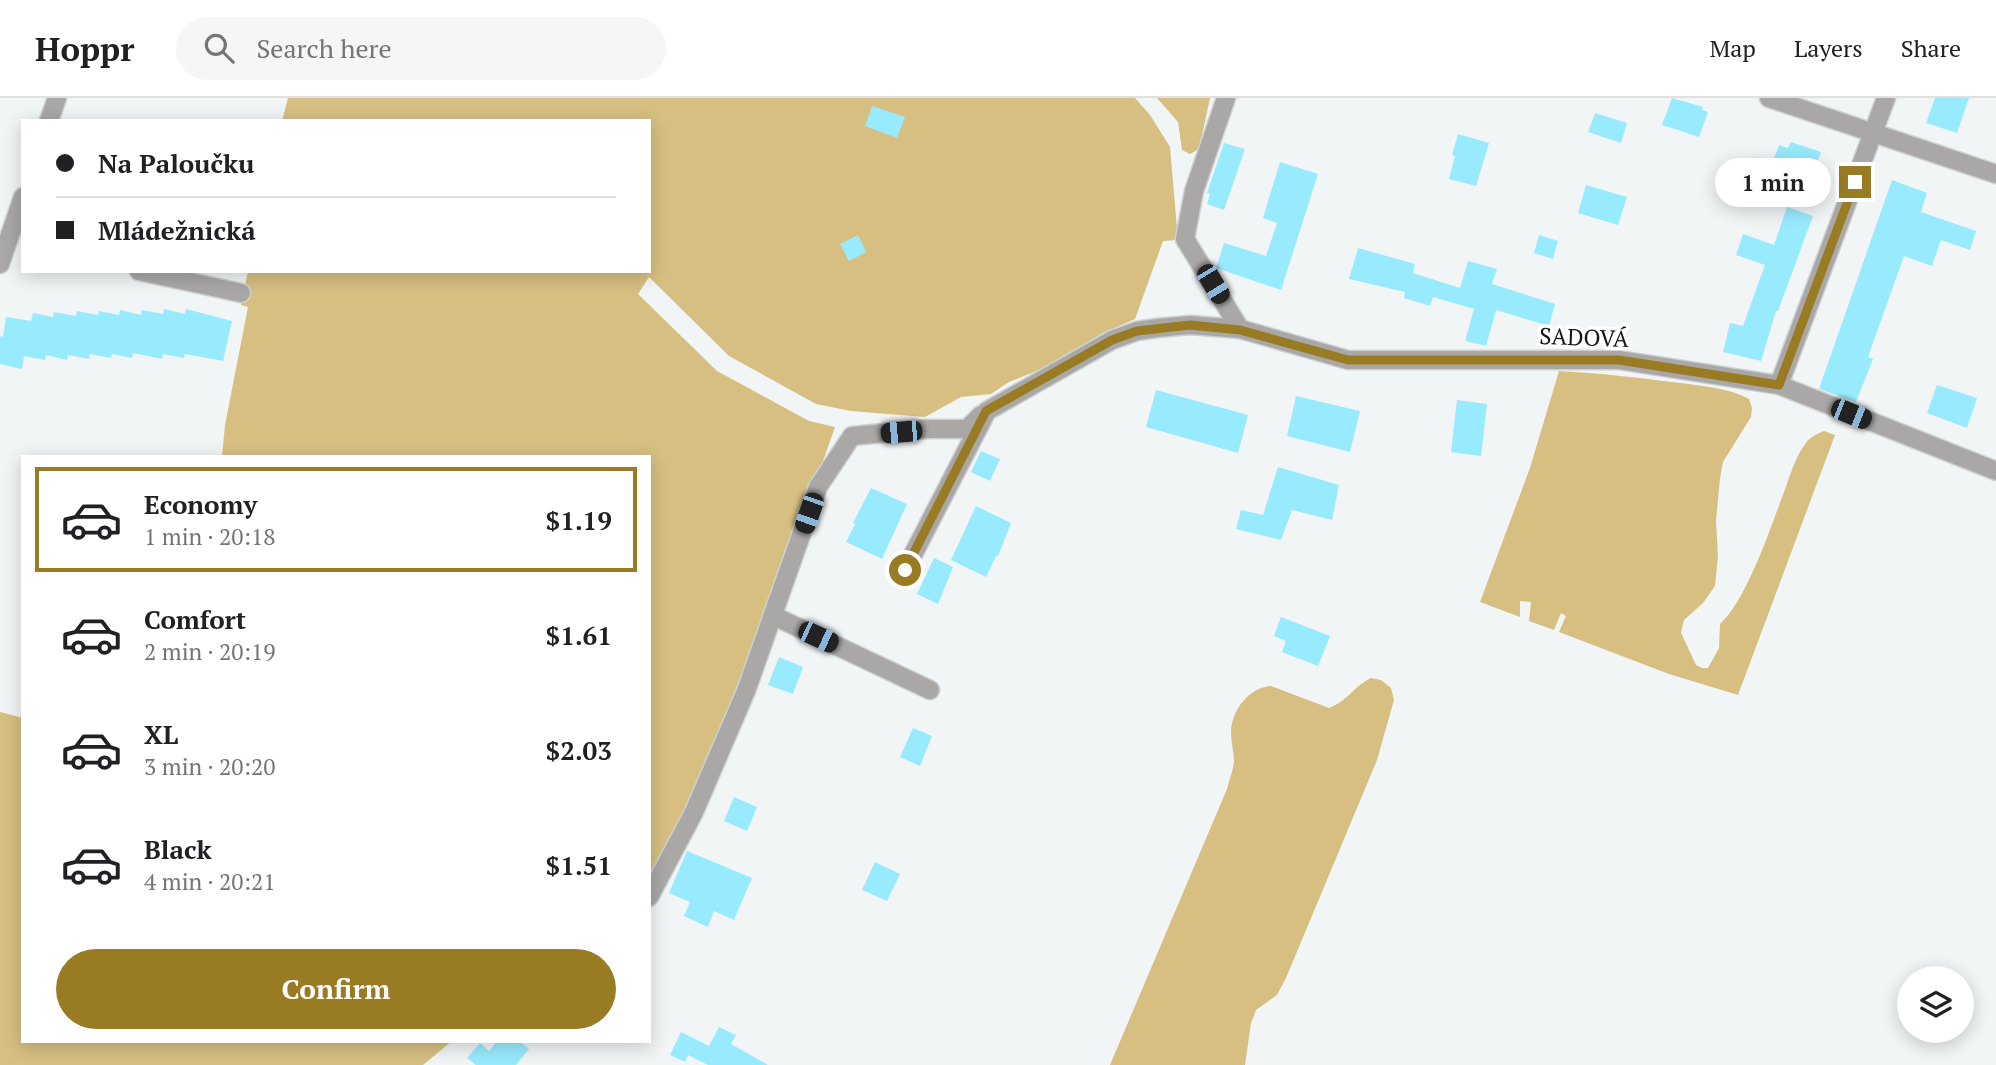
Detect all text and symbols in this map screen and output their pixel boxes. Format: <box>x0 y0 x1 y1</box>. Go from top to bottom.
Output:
search box <box>176 17 666 80</box>
text: Hoppr <box>35 27 134 70</box>
icon: search <box>200 29 238 67</box>
text: Search here <box>256 31 392 65</box>
text: Map <box>1709 32 1756 64</box>
text: Layers <box>1794 32 1863 64</box>
text: Share <box>1901 32 1961 64</box>
text: Na Paloučku <box>98 146 254 180</box>
callout: 1 min <box>1715 158 1830 206</box>
route end <box>1839 166 1871 198</box>
text: 1 min <box>1742 167 1804 198</box>
text: Mládežnická <box>98 213 256 247</box>
car <box>1194 261 1233 307</box>
street label: SADOVÁ <box>1539 320 1630 354</box>
car <box>1828 396 1875 432</box>
car <box>880 420 923 444</box>
text: Economy <box>144 487 257 521</box>
icon: car <box>60 488 123 551</box>
car <box>793 490 826 536</box>
text: $1.19 <box>546 503 612 537</box>
text: 1 min · 20:18 <box>144 521 276 552</box>
route start <box>889 554 921 586</box>
text: Comfort <box>144 602 246 636</box>
icon: car <box>60 603 123 666</box>
text: $1.61 <box>546 618 612 652</box>
car <box>795 619 842 655</box>
text: 2 min · 20:19 <box>144 636 276 667</box>
text: XL <box>144 717 178 751</box>
icon: car <box>60 718 123 781</box>
text: $2.03 <box>546 733 612 767</box>
text: 3 min · 20:20 <box>144 751 276 782</box>
text: Black <box>144 832 212 866</box>
icon: car <box>60 833 123 896</box>
text: $1.51 <box>546 848 612 882</box>
text: 4 min · 20:21 <box>144 866 276 897</box>
button: Confirm <box>56 949 616 1029</box>
map controls <box>1897 966 1974 1043</box>
button: layers <box>1897 966 1974 1043</box>

